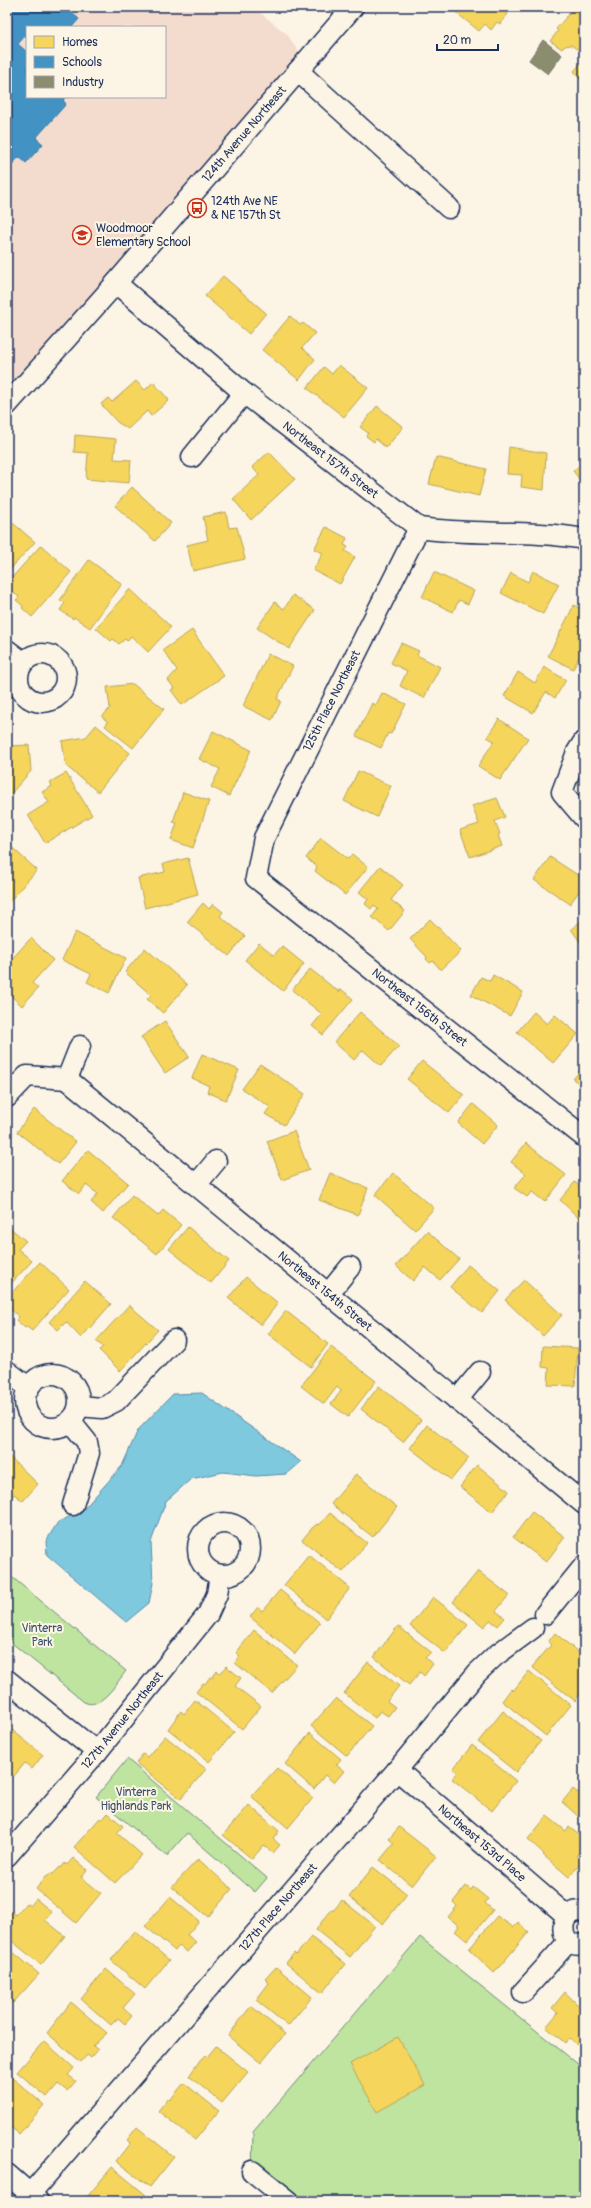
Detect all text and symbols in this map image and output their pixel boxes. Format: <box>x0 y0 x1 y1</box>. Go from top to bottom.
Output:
legend <box>26 26 166 98</box>
scale bar <box>437 26 498 52</box>
text: 20 m <box>443 33 472 48</box>
text: Homes <box>62 35 98 50</box>
text: Schools <box>62 55 102 70</box>
text: Industry <box>62 75 104 90</box>
street label: 124th Avenue Northeast <box>198 83 290 185</box>
place label: 124th Ave NE & NE 157th St <box>211 194 281 223</box>
bus stop icon: 124th Ave NE & NE 157th St <box>186 197 208 219</box>
place label: Woodmoor Elementary School <box>96 221 191 250</box>
school or university icon: Woodmoor Elementary School <box>71 224 93 246</box>
street label: Northeast 157th Street <box>280 418 381 501</box>
street label: 125th Place Northeast <box>300 648 364 754</box>
street label: Northeast 156th Street <box>369 965 471 1050</box>
street label: Northeast 154th Street <box>275 1248 375 1334</box>
park label: Vinterra Park <box>22 1621 63 1650</box>
street label: 127th Avenue Northeast <box>78 1668 166 1772</box>
park label: Vinterra Highlands Park <box>100 1785 172 1814</box>
street label: Northeast 153rd Place <box>435 1801 529 1885</box>
street label: 127th Place Northeast <box>236 1860 320 1955</box>

